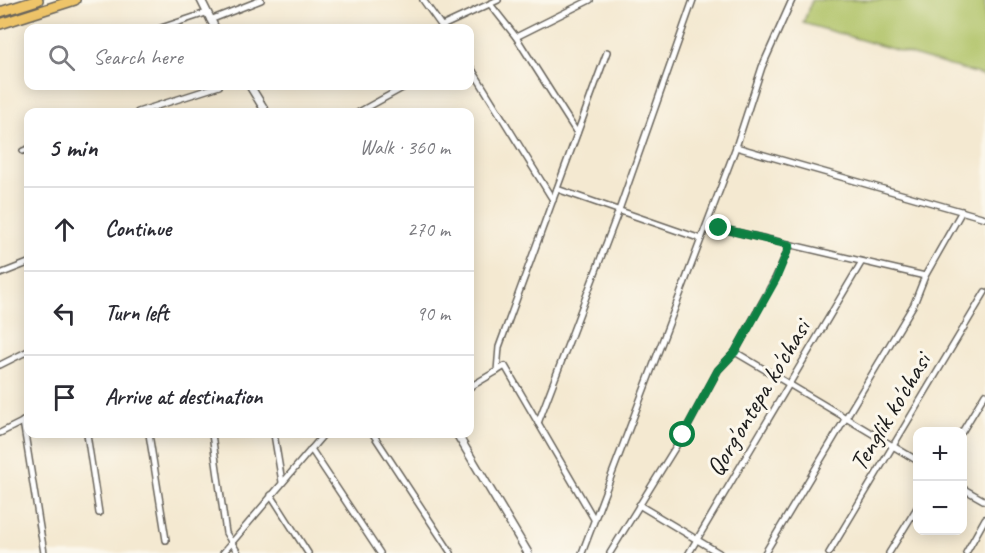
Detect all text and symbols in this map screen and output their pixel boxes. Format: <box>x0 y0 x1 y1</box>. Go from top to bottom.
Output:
search box <box>24 24 474 90</box>
icon: search <box>45 41 78 74</box>
text: Search here <box>93 43 183 71</box>
text: 5 min <box>48 131 97 164</box>
text: Walk · 360 m <box>360 135 450 160</box>
icon: ahead <box>48 213 81 246</box>
route end <box>705 214 731 240</box>
text: Continue <box>105 215 171 243</box>
text: 270 m <box>407 217 450 242</box>
icon: left <box>48 297 81 330</box>
text: Turn left <box>105 299 169 327</box>
text: 90 m <box>416 301 450 326</box>
street label: Qorg'ontepa ko'chasi <box>698 311 819 482</box>
street label: Tenglik ko'chasi <box>842 344 940 477</box>
icon: arrive <box>48 381 81 414</box>
text: Arrive at destination <box>105 383 262 411</box>
route start <box>669 421 695 447</box>
map controls <box>913 427 967 535</box>
button: + <box>913 427 967 481</box>
button: − <box>913 481 967 535</box>

